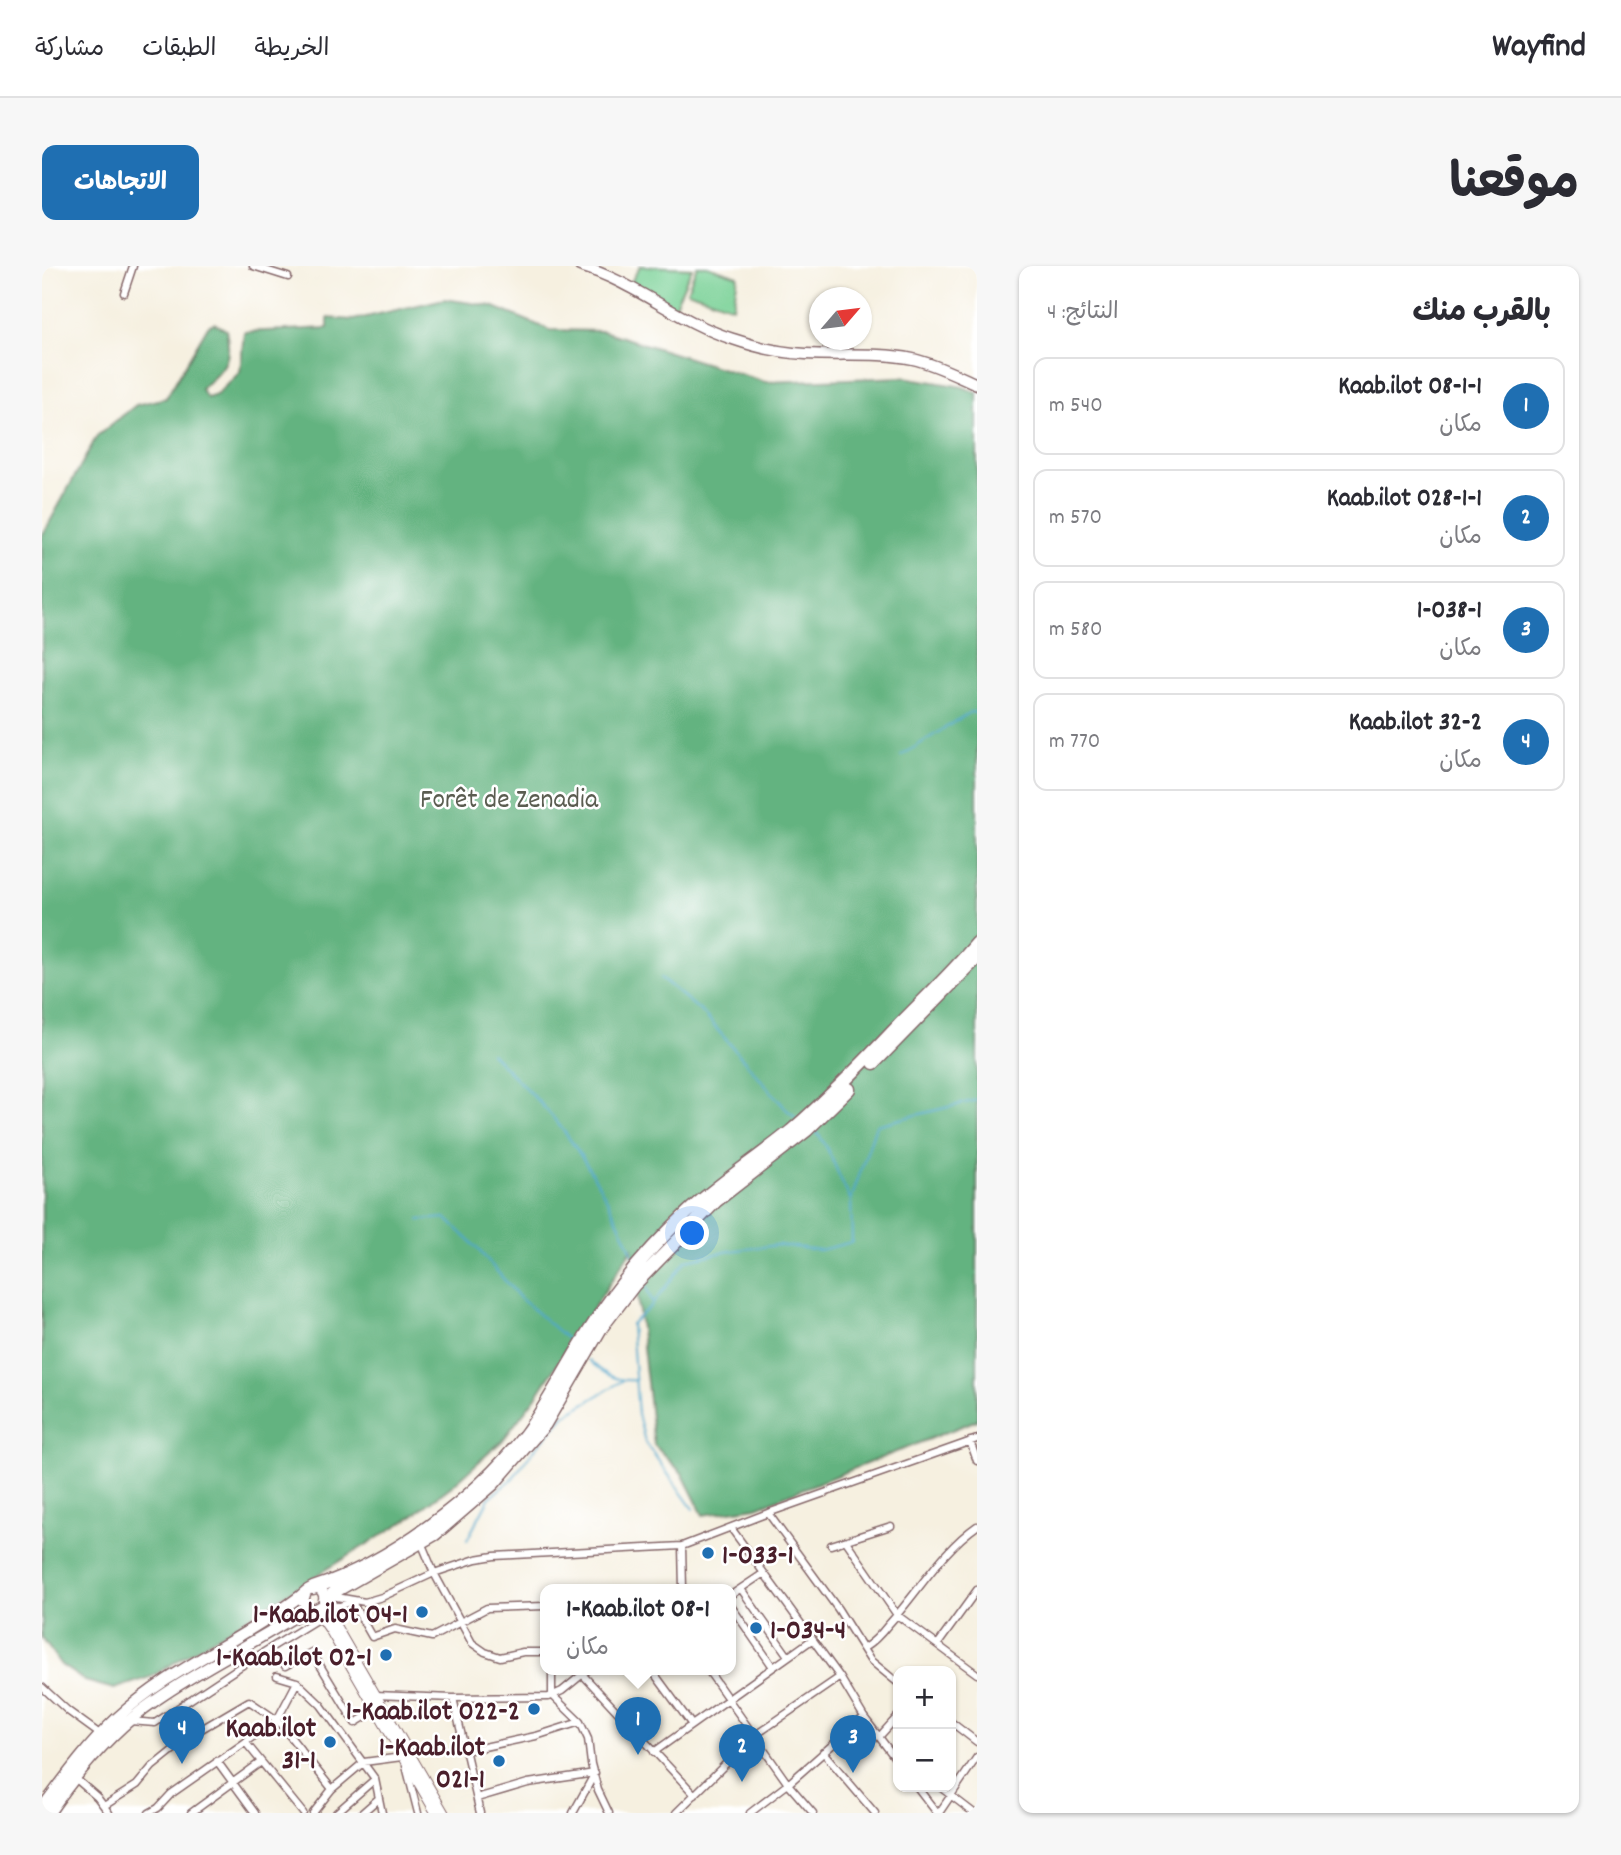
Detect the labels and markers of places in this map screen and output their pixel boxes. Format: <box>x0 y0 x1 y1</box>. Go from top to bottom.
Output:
place label: 1-033-1 <box>722 1538 794 1578</box>
marker: 1-033-1 <box>700 1545 716 1561</box>
place label: 1-Kaab.ilot 04-1 <box>253 1597 408 1637</box>
marker: 1-Kaab.ilot 04-1 <box>414 1604 430 1620</box>
place label: 1-034-4 <box>770 1613 846 1653</box>
marker: 1-034-4 <box>748 1620 764 1636</box>
place label: 1-Kaab.ilot 02-1 <box>216 1640 372 1680</box>
marker: 1-Kaab.ilot 02-1 <box>378 1647 394 1663</box>
place label: 1-Kaab.ilot 022-2 <box>346 1694 520 1734</box>
pin: 1 <box>615 1697 661 1755</box>
marker: 1-Kaab.ilot 022-2 <box>526 1701 542 1717</box>
pin: 4 <box>159 1706 205 1764</box>
place label: Kaab.ilot 31-1 <box>225 1711 317 1783</box>
pin: 3 <box>830 1715 876 1773</box>
pin: 2 <box>719 1724 765 1782</box>
place label: 1-Kaab.ilot 021-1 <box>379 1730 486 1802</box>
marker: Kaab.ilot 31-1 <box>322 1734 338 1750</box>
marker: 1-Kaab.ilot 021-1 <box>491 1753 507 1769</box>

